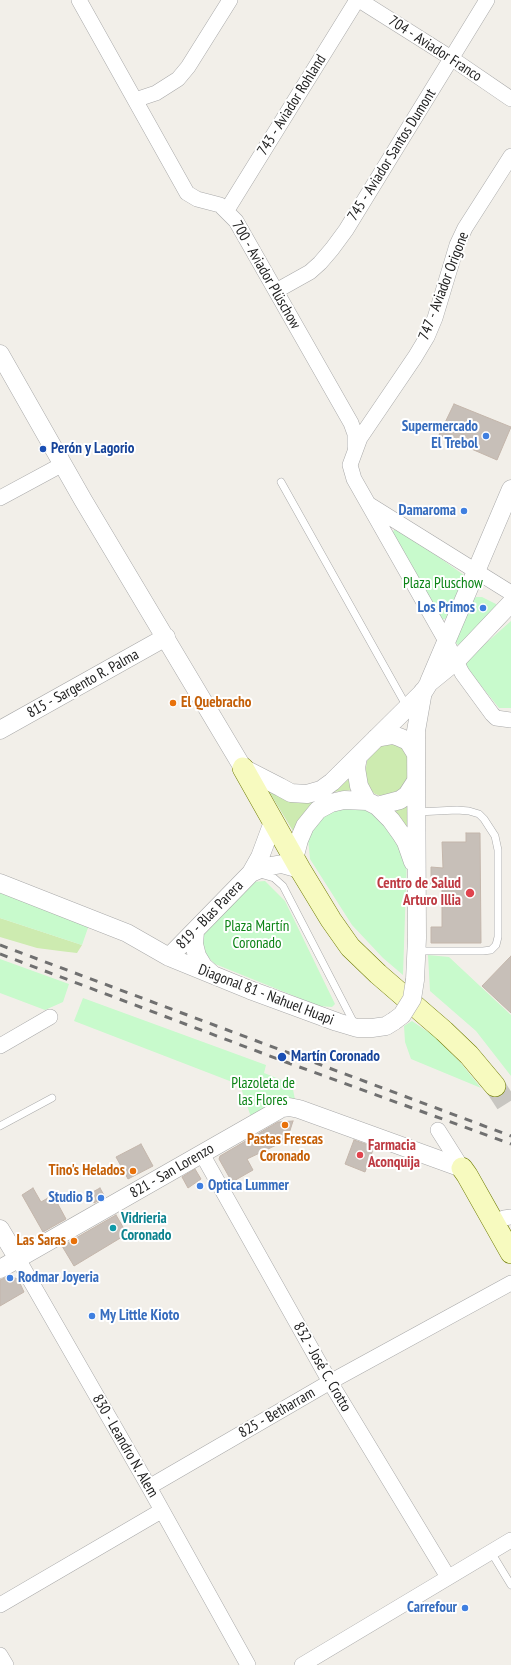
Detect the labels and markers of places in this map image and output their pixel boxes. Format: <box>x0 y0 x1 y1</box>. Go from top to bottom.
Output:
place label: Supermercado El Trebol <box>402 418 478 453</box>
marker: Supermercado El Trebol <box>481 431 491 441</box>
place label: Perón y Lagorio <box>51 440 134 458</box>
marker: Perón y Lagorio <box>38 444 48 454</box>
place label: Damaroma <box>398 502 456 520</box>
marker: Damaroma <box>459 506 469 516</box>
place label: Los Primos <box>418 599 475 617</box>
marker: Los Primos <box>478 603 488 613</box>
place label: El Quebracho <box>181 694 251 712</box>
marker: El Quebracho <box>168 698 178 708</box>
place label: Centro de Salud Arturo Illia <box>377 875 461 910</box>
marker: Centro de Salud Arturo Illia <box>464 887 476 899</box>
place label: Martín Coronado <box>291 1048 380 1066</box>
marker: Martín Coronado <box>276 1051 288 1063</box>
marker: Pastas Frescas Coronado <box>280 1120 290 1130</box>
place label: Pastas Frescas Coronado <box>247 1131 323 1166</box>
place label: Farmacia Aconquija <box>368 1137 420 1172</box>
marker: Farmacia Aconquija <box>355 1150 365 1160</box>
place label: Tino's Helados <box>49 1162 125 1180</box>
marker: Tino's Helados <box>128 1166 138 1176</box>
place label: Optica Lummer <box>208 1177 289 1195</box>
marker: Optica Lummer <box>195 1181 205 1191</box>
place label: Studio B <box>48 1189 93 1207</box>
marker: Studio B <box>96 1193 106 1203</box>
place label: Vidrieria Coronado <box>121 1210 171 1245</box>
marker: Vidrieria Coronado <box>108 1223 118 1233</box>
place label: Las Saras <box>17 1232 66 1250</box>
marker: Las Saras <box>69 1236 79 1246</box>
place label: Rodmar Joyeria <box>18 1269 99 1287</box>
marker: Rodmar Joyeria <box>5 1273 15 1283</box>
place label: My Little Kioto <box>100 1307 179 1325</box>
marker: My Little Kioto <box>87 1311 97 1321</box>
place label: Carrefour <box>407 1599 457 1617</box>
marker: Carrefour <box>460 1603 470 1613</box>

